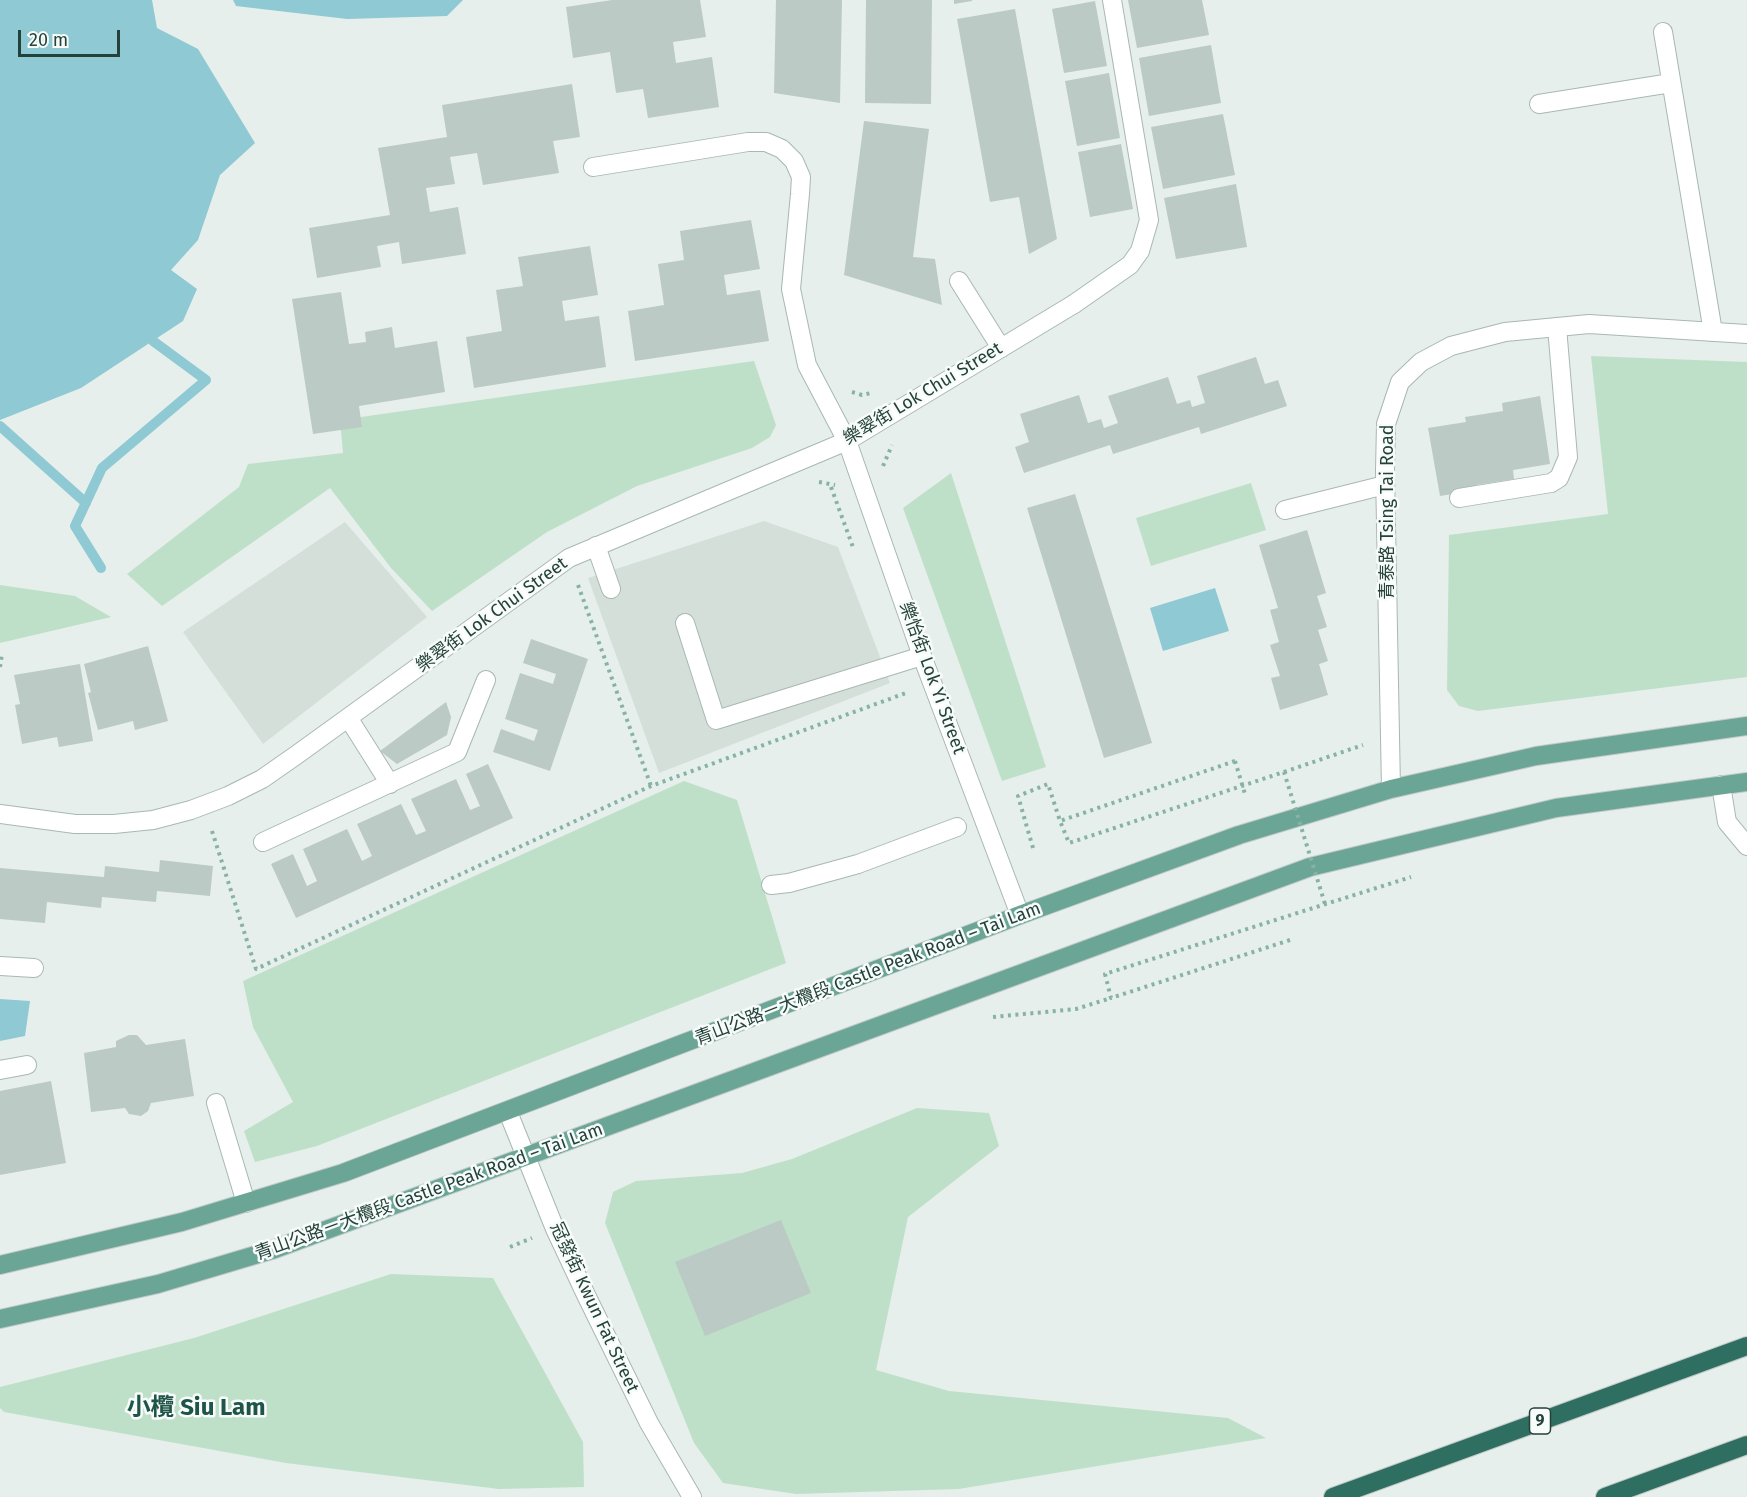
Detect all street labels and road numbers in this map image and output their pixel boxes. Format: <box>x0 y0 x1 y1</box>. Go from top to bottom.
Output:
street label: 樂翠街 Lok Chui Street <box>840 338 1006 450</box>
street label: 青泰路 Tsing Tai Road <box>1377 425 1399 599</box>
street label: 樂翠街 Lok Chui Street <box>412 553 572 677</box>
street label: 樂怡街 Lok Yi Street <box>894 599 970 757</box>
street label: 青山公路－大欖段 Castle Peak Road – Tai Lam <box>692 898 1044 1050</box>
street label: 青山公路－大欖段 Castle Peak Road – Tai Lam <box>252 1119 606 1265</box>
street label: 冠發街 Kwun Fat Street <box>545 1219 643 1397</box>
road number: 9 <box>1530 1408 1550 1434</box>

